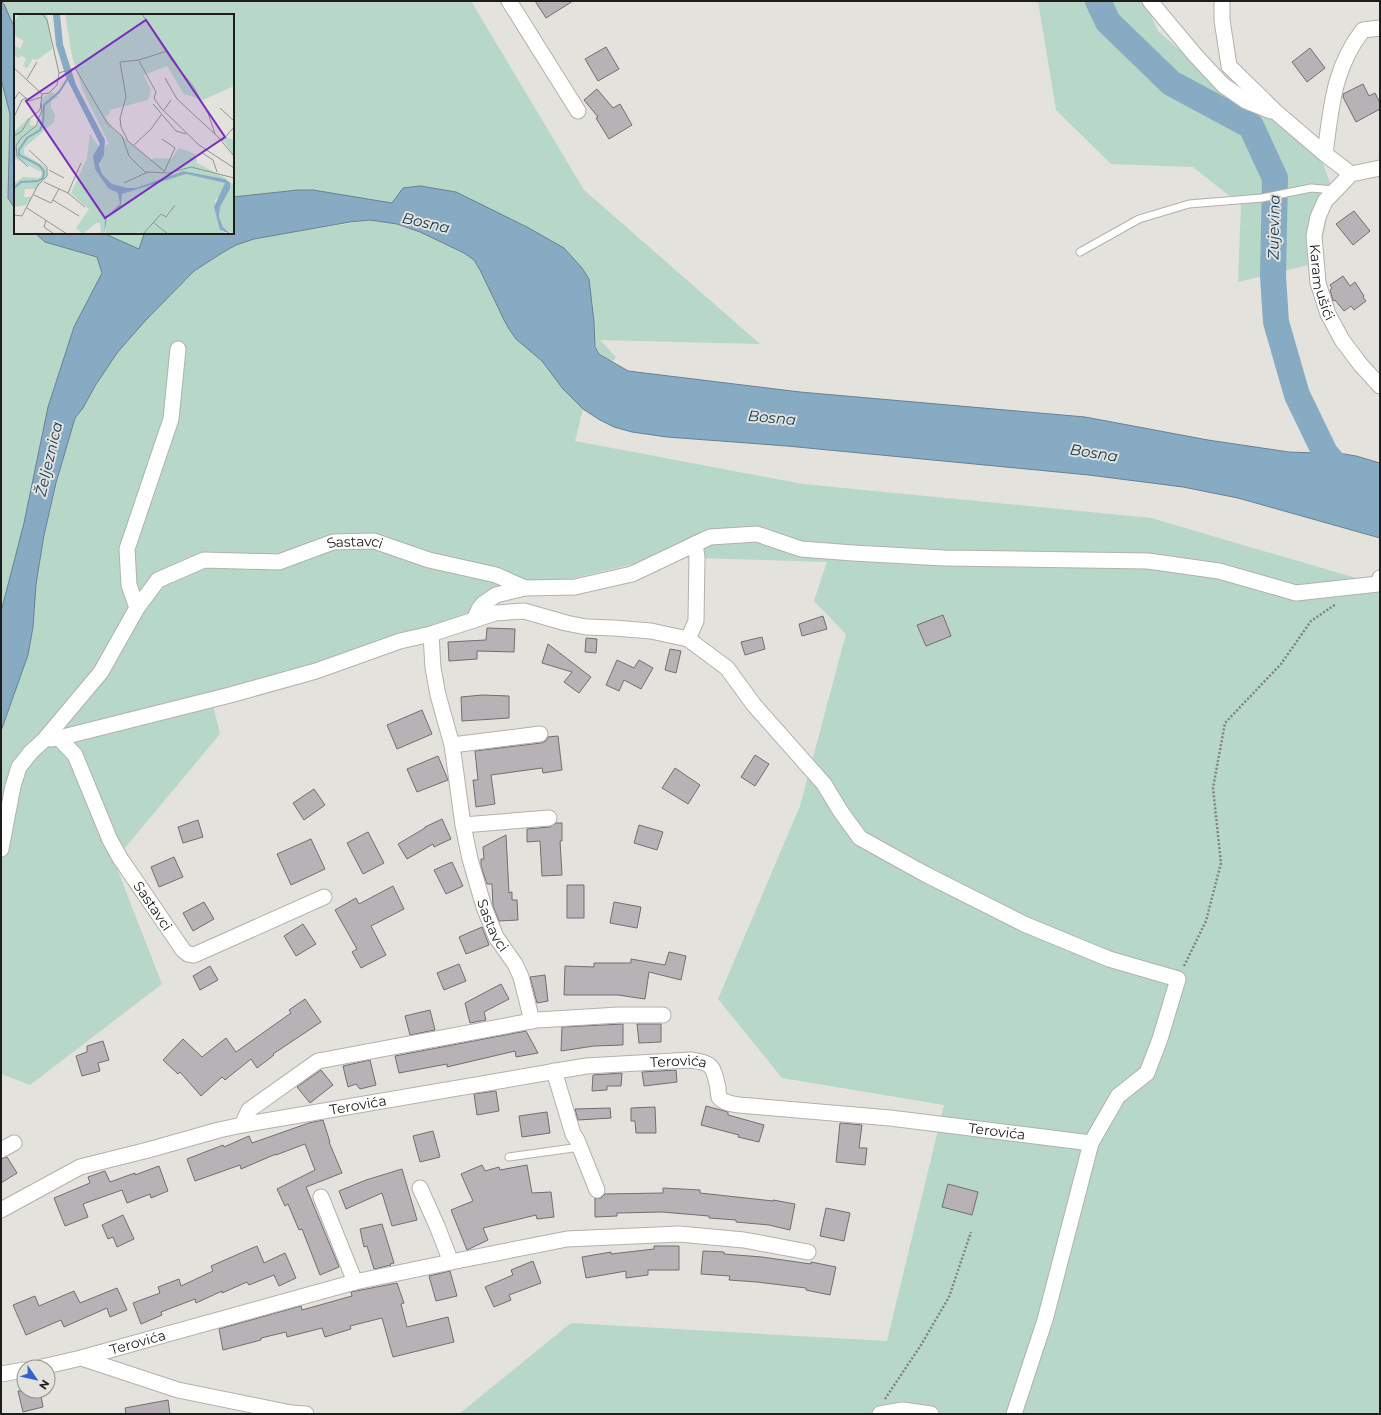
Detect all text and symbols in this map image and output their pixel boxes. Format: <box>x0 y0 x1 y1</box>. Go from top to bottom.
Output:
inset map <box>14 14 234 234</box>
water label: Zujevina <box>1263 194 1284 261</box>
water label: Bosna <box>400 208 452 237</box>
street label: Karamušići <box>1306 243 1339 324</box>
water label: Bosna <box>747 406 797 429</box>
water label: Željeznica <box>30 420 66 499</box>
water label: Bosna <box>1069 439 1119 466</box>
street label: Sastavci <box>324 532 386 553</box>
street label: Sastavci <box>130 878 176 934</box>
street label: Sastavci <box>473 897 513 955</box>
street label: Terovića <box>649 1051 709 1072</box>
street label: Terovića <box>328 1091 388 1119</box>
street label: Terovića <box>967 1119 1026 1144</box>
street label: Terovića <box>108 1326 168 1359</box>
north arrow <box>16 1359 56 1399</box>
text: N <box>36 1377 53 1392</box>

